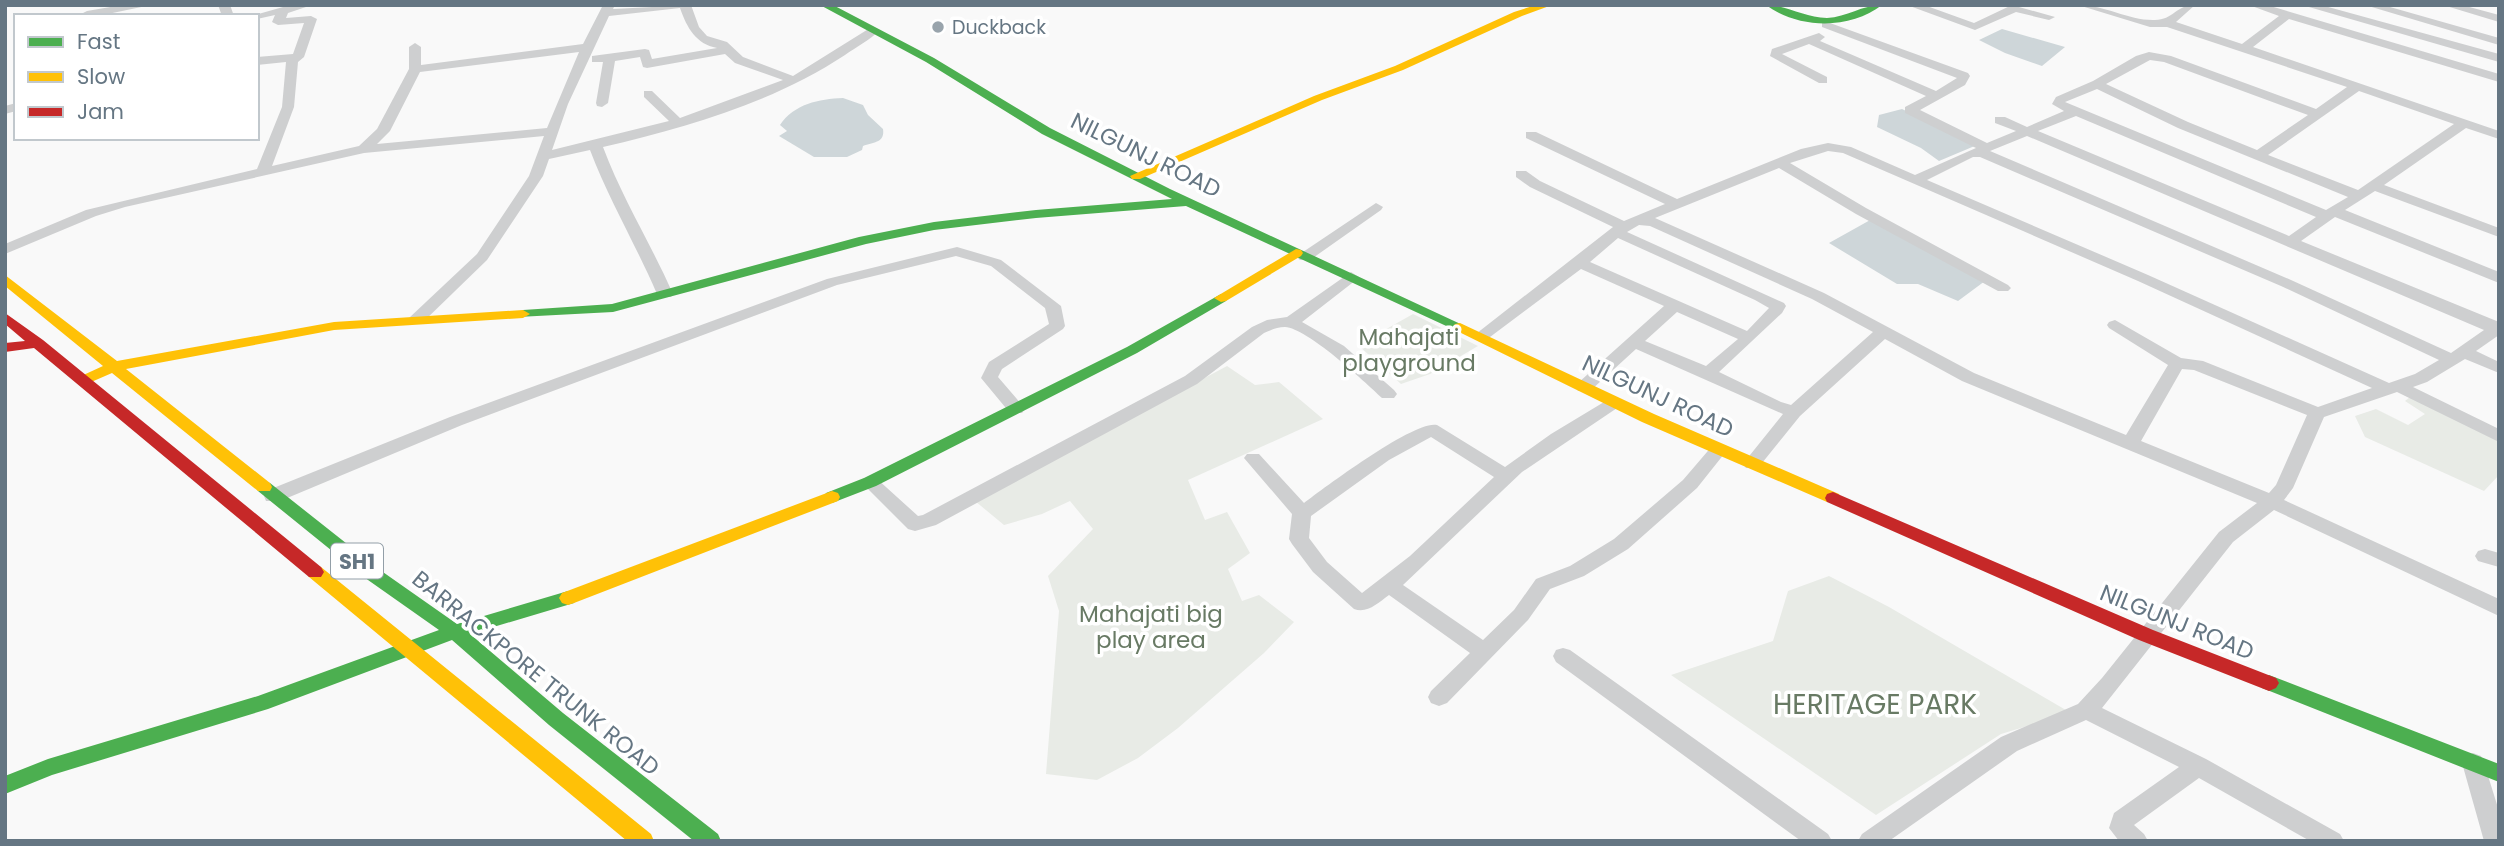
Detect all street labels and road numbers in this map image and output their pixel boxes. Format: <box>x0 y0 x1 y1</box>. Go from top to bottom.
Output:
street label: NILGUNJ ROAD <box>1066 105 1226 205</box>
street label: NILGUNJ ROAD <box>1577 347 1739 445</box>
road number: SH1 <box>331 544 383 578</box>
street label: BARRACKPORE TRUNK ROAD <box>406 563 666 783</box>
street label: NILGUNJ ROAD <box>2095 577 2259 667</box>

